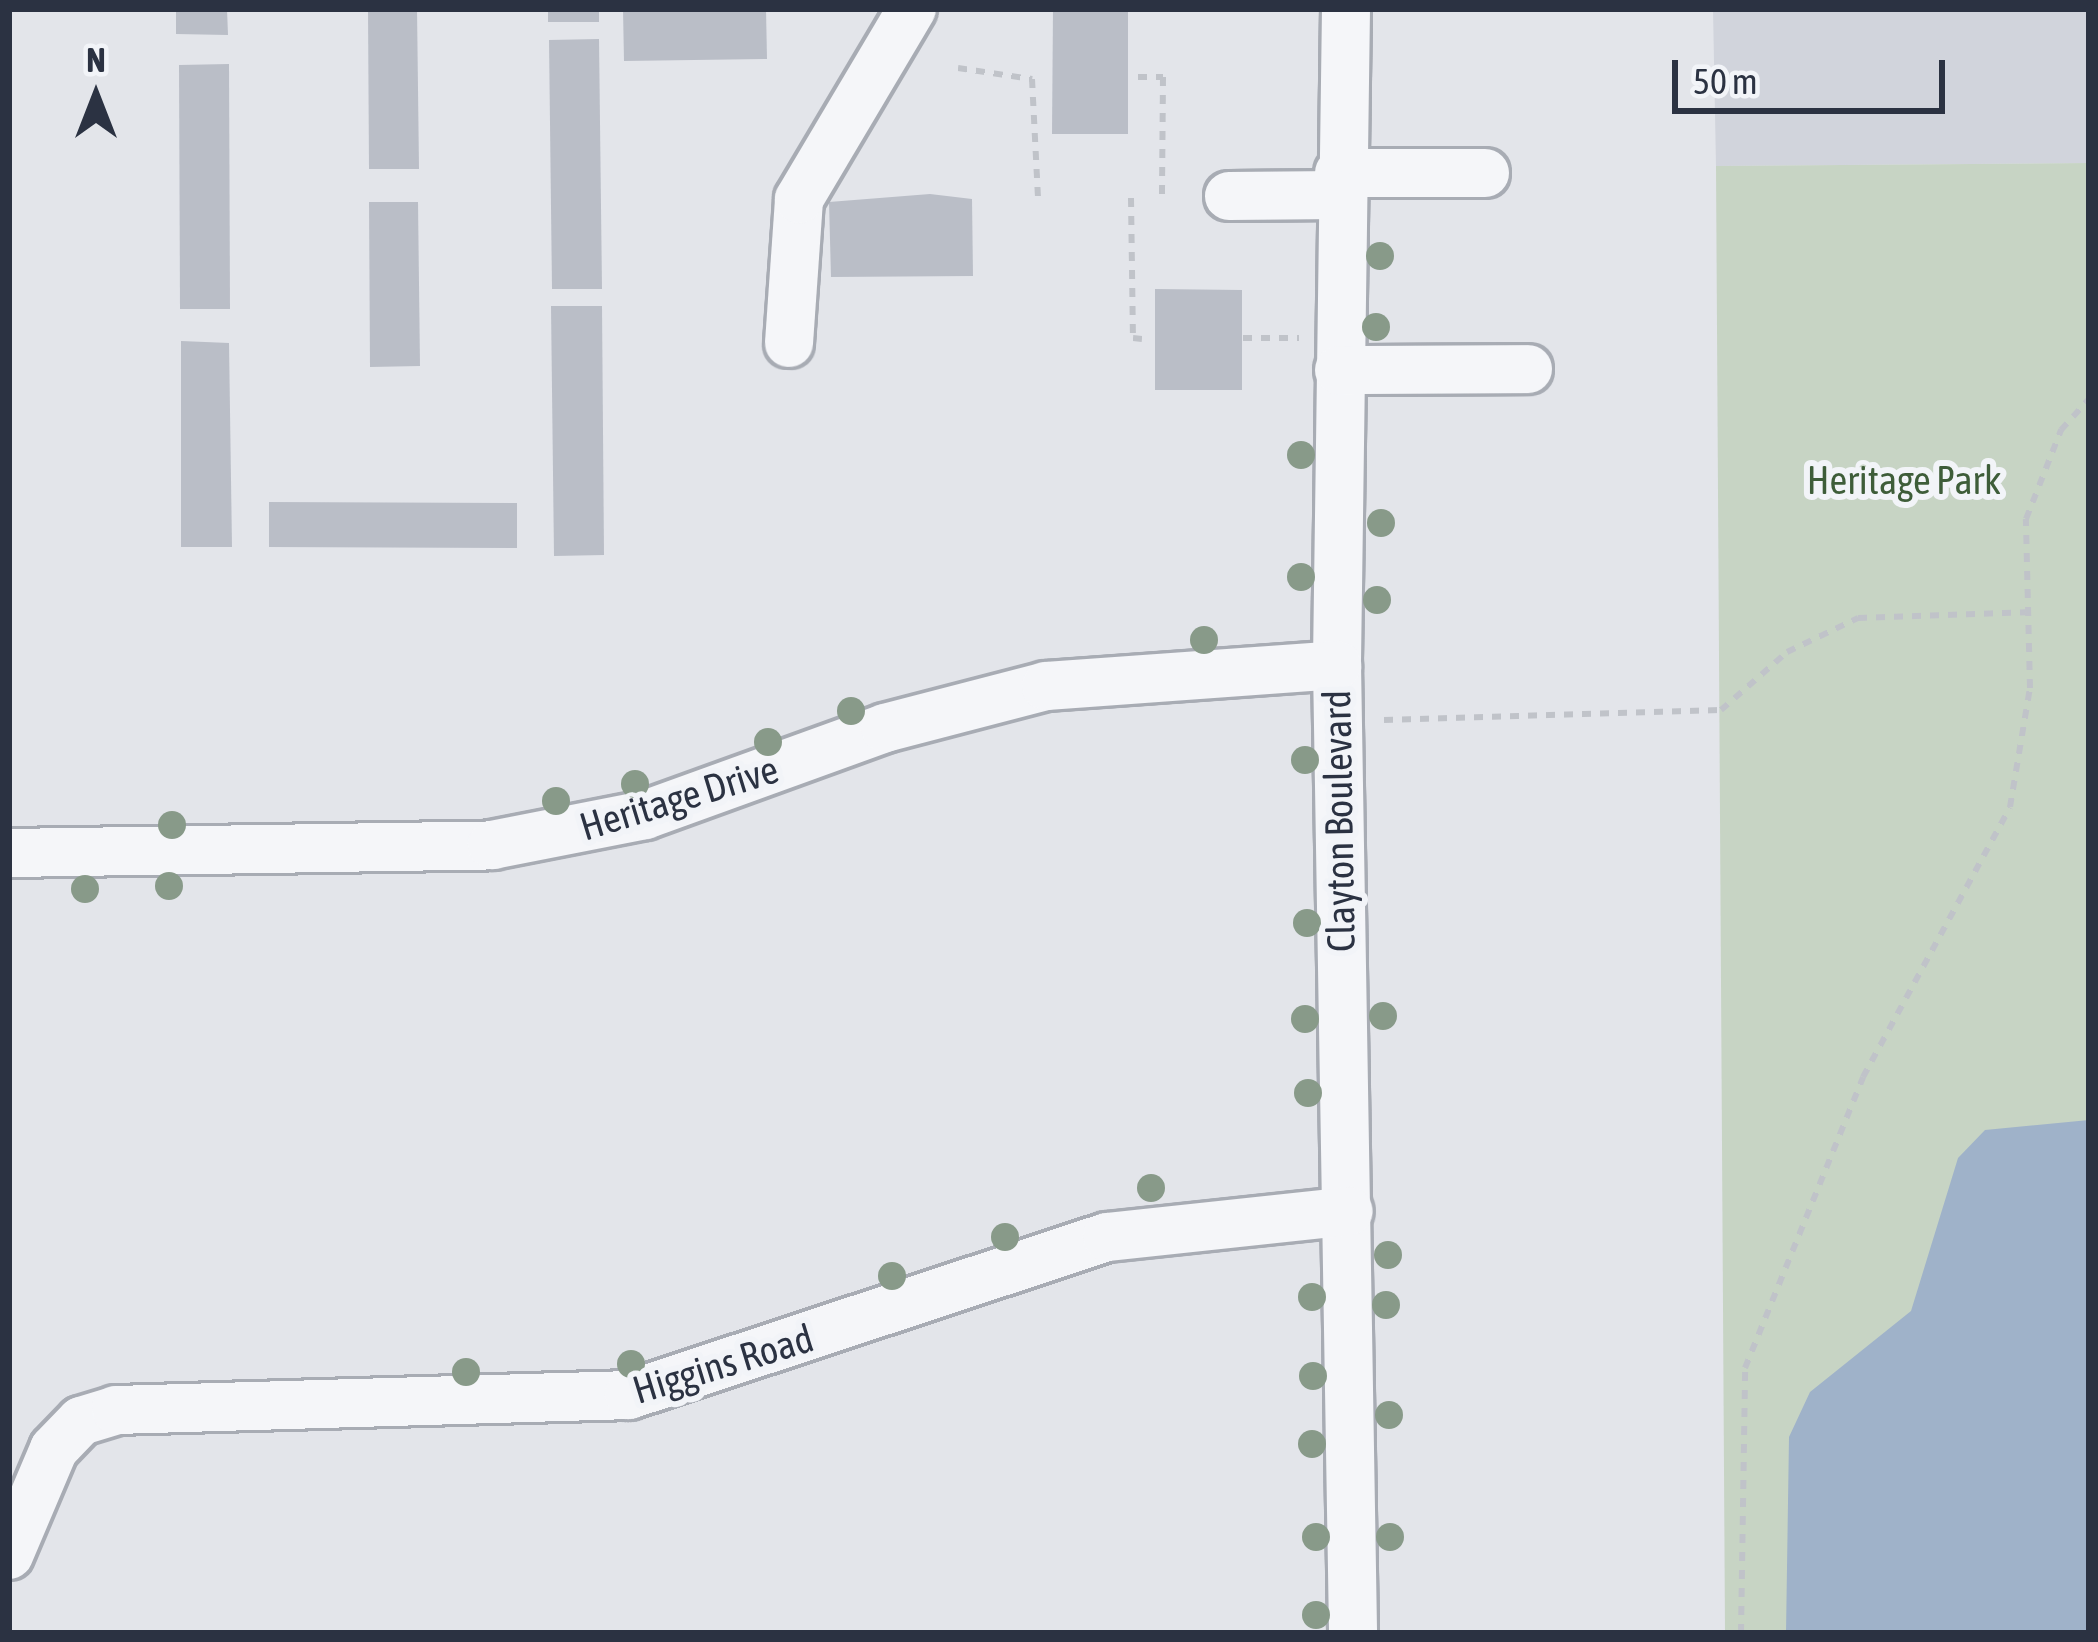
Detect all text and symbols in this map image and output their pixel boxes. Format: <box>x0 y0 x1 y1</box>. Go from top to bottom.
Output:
north arrow <box>36 36 156 156</box>
scale bar <box>1678 36 1951 110</box>
text: N <box>86 41 106 79</box>
text: 50 m <box>1693 60 1758 102</box>
park label: Heritage Park <box>1807 457 2001 503</box>
street label: Clayton Boulevard <box>1313 689 1365 953</box>
street label: Heritage Drive <box>574 746 784 850</box>
street label: Higgins Road <box>627 1314 819 1414</box>

